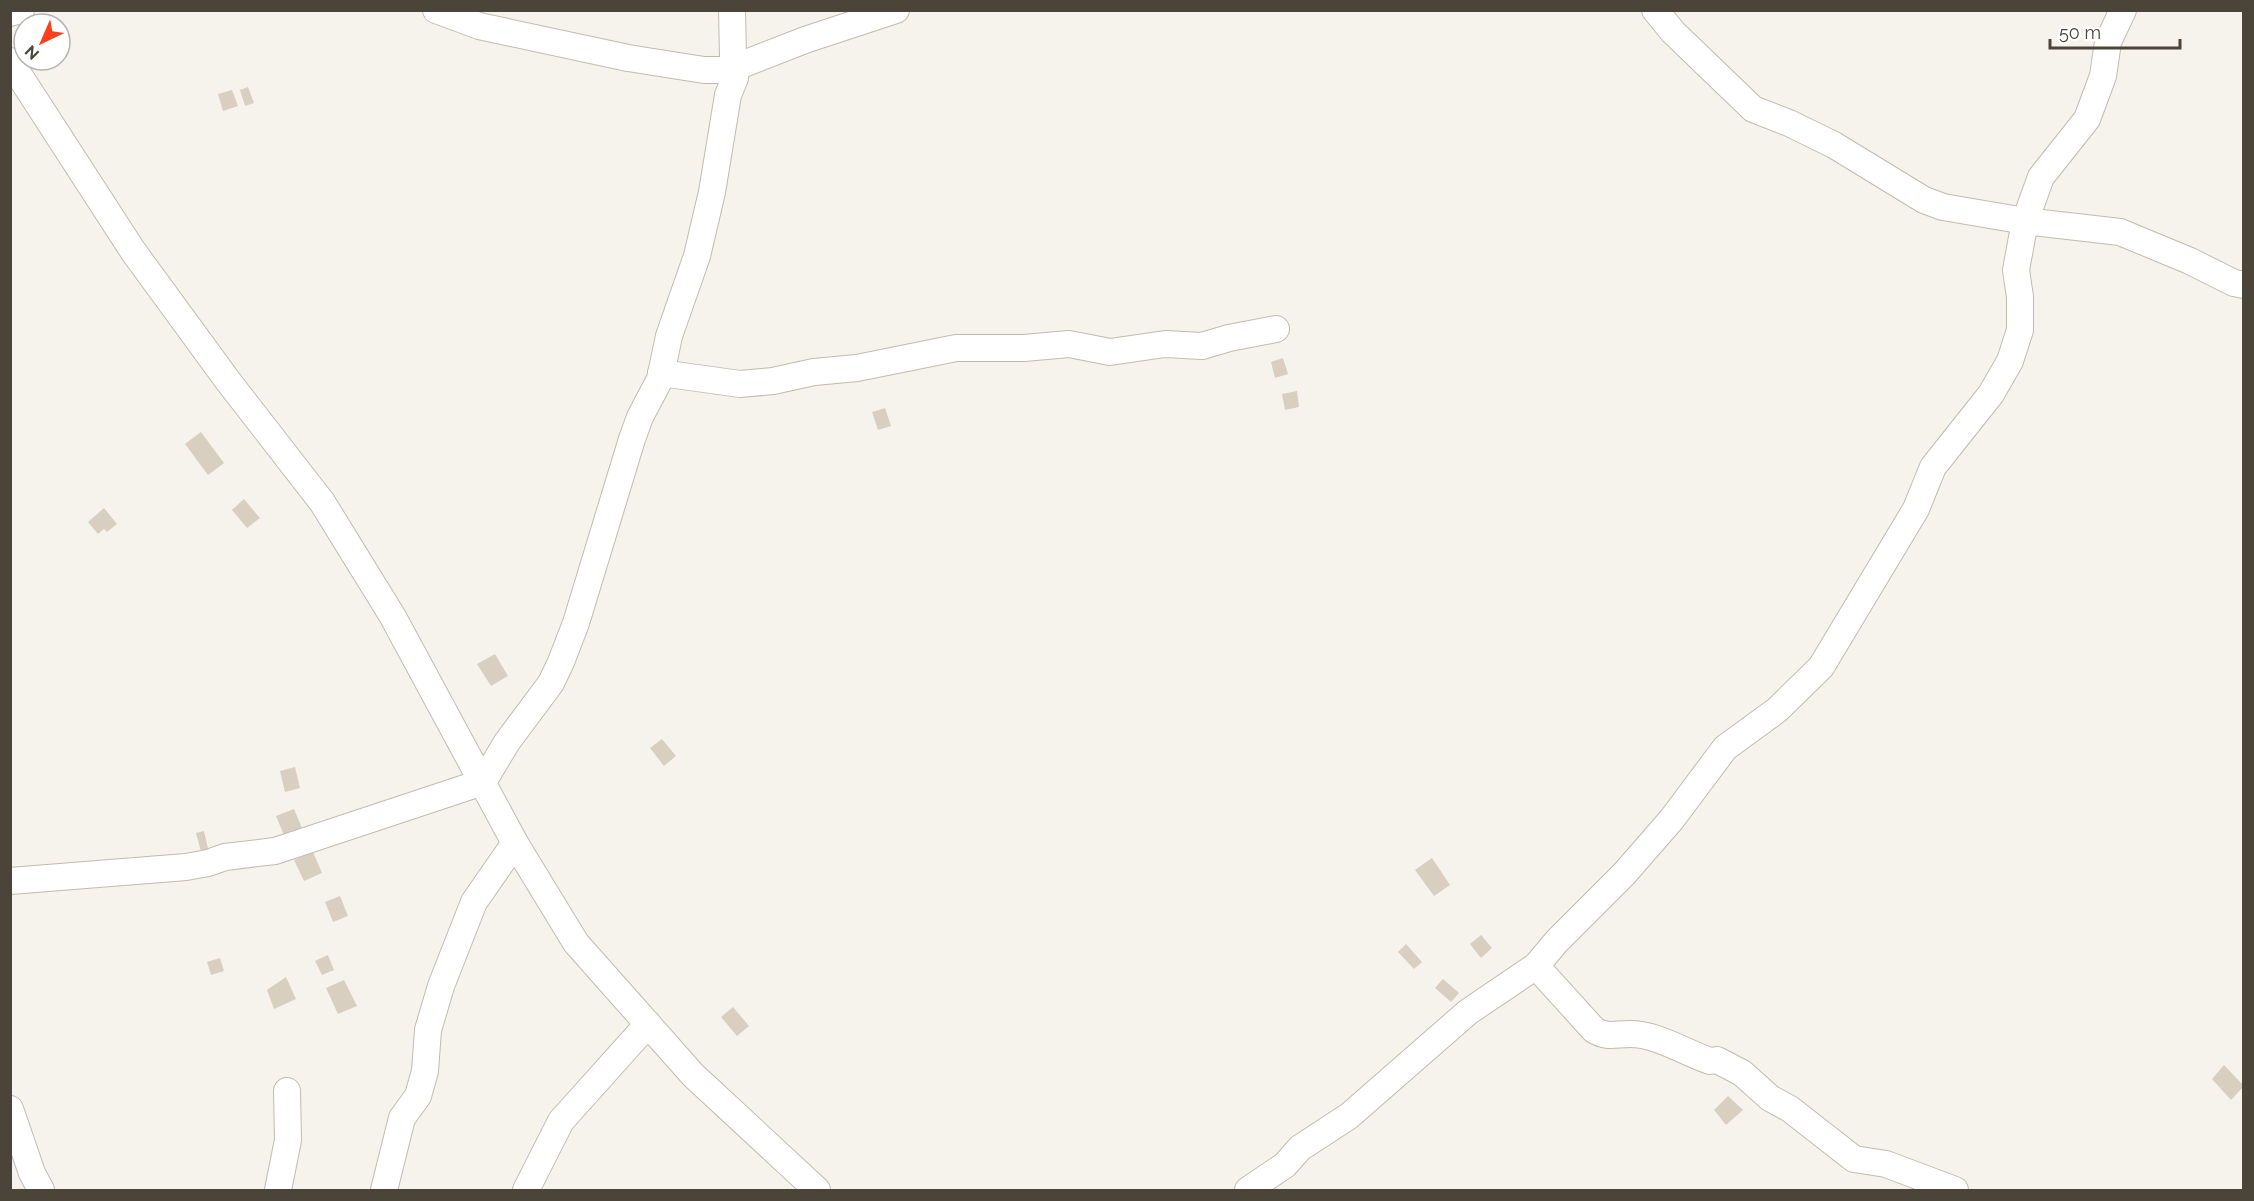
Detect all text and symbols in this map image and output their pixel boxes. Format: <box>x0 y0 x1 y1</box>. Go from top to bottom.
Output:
north arrow <box>12 12 72 72</box>
scale bar <box>2050 12 2180 50</box>
text: 50 m <box>2059 22 2101 43</box>
text: N <box>21 41 43 64</box>

